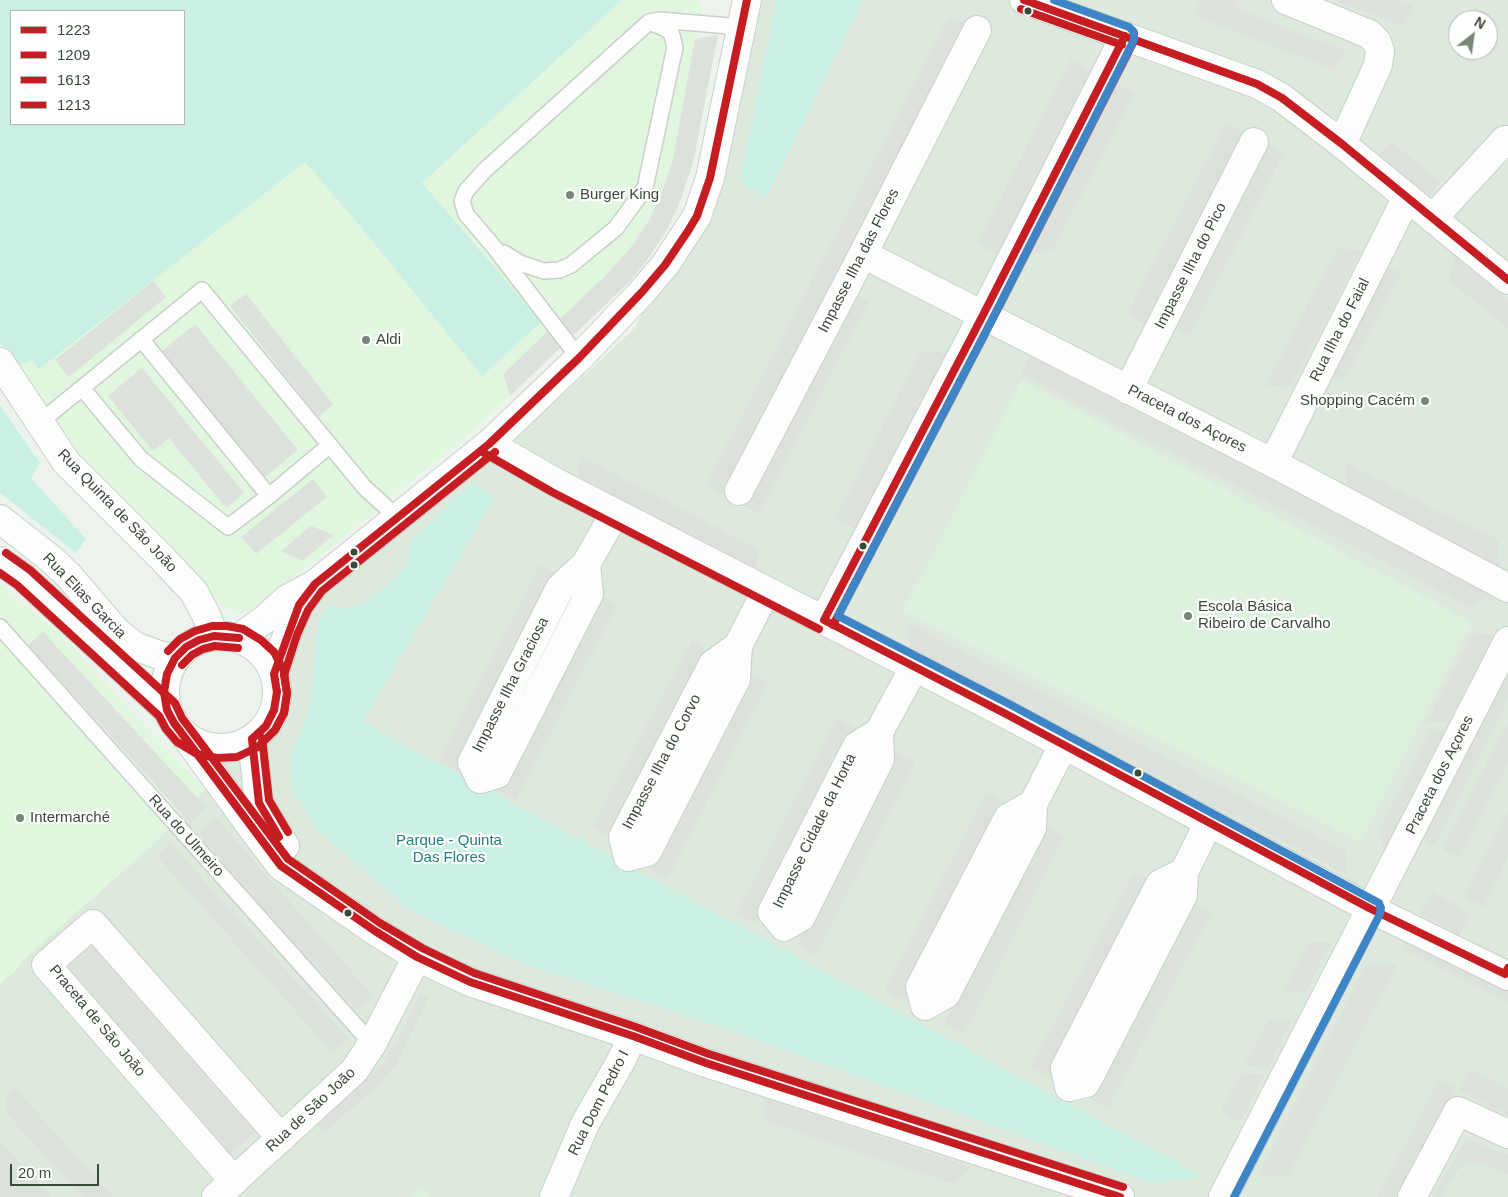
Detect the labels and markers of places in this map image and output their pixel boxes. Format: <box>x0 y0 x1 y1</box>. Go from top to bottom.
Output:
unlabelled marker <box>1023 6 1033 16</box>
place label: Burger King <box>580 186 659 204</box>
marker: Burger King <box>564 189 576 201</box>
place label: Aldi <box>376 331 401 349</box>
marker: Aldi <box>360 334 372 346</box>
place label: Shopping Cacém <box>1300 392 1415 410</box>
marker: Shopping Cacém <box>1419 395 1431 407</box>
unlabelled marker <box>858 541 868 551</box>
unlabelled marker <box>349 547 359 557</box>
unlabelled marker <box>349 560 359 570</box>
place label: Escola Básica Ribeiro de Carvalho <box>1198 598 1331 633</box>
marker: Escola Básica Ribeiro de Carvalho <box>1182 610 1194 622</box>
unlabelled marker <box>1133 768 1143 778</box>
place label: Intermarché <box>30 809 110 827</box>
marker: Intermarché <box>14 812 26 824</box>
unlabelled marker <box>343 908 353 918</box>

